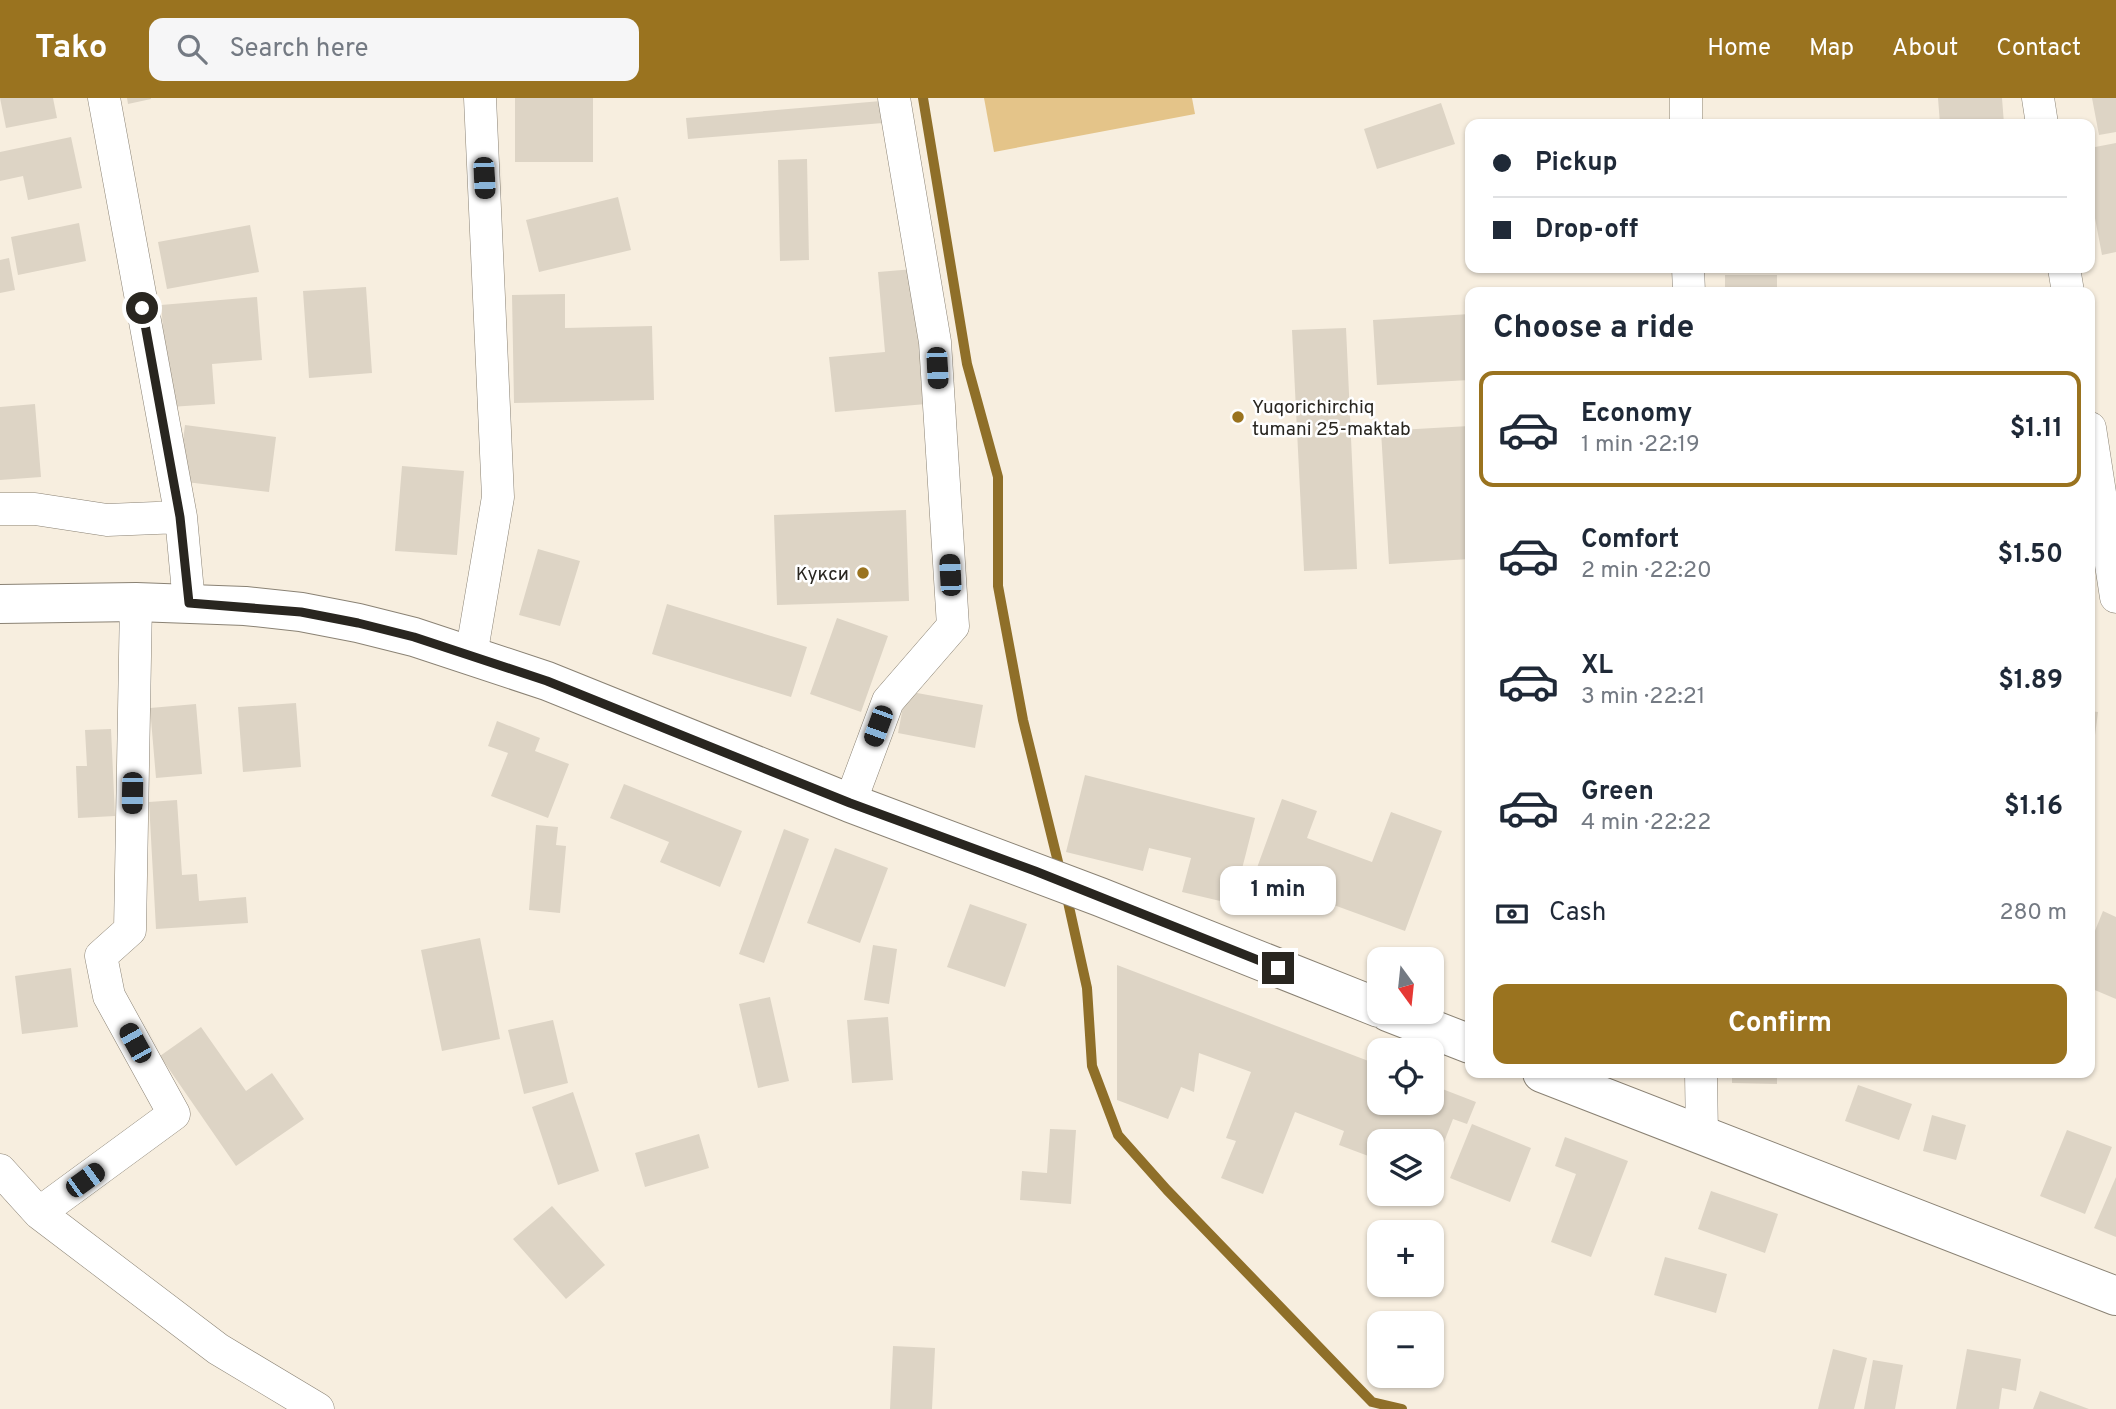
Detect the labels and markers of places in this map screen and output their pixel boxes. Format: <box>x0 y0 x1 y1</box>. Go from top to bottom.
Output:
place label: Yuqorichirchiq tumani 25-maktab <box>1252 396 1411 442</box>
marker: Yuqorichirchiq tumani 25-maktab <box>1230 409 1246 425</box>
place label: Кукси <box>796 563 849 587</box>
marker: Кукси <box>855 565 871 581</box>

